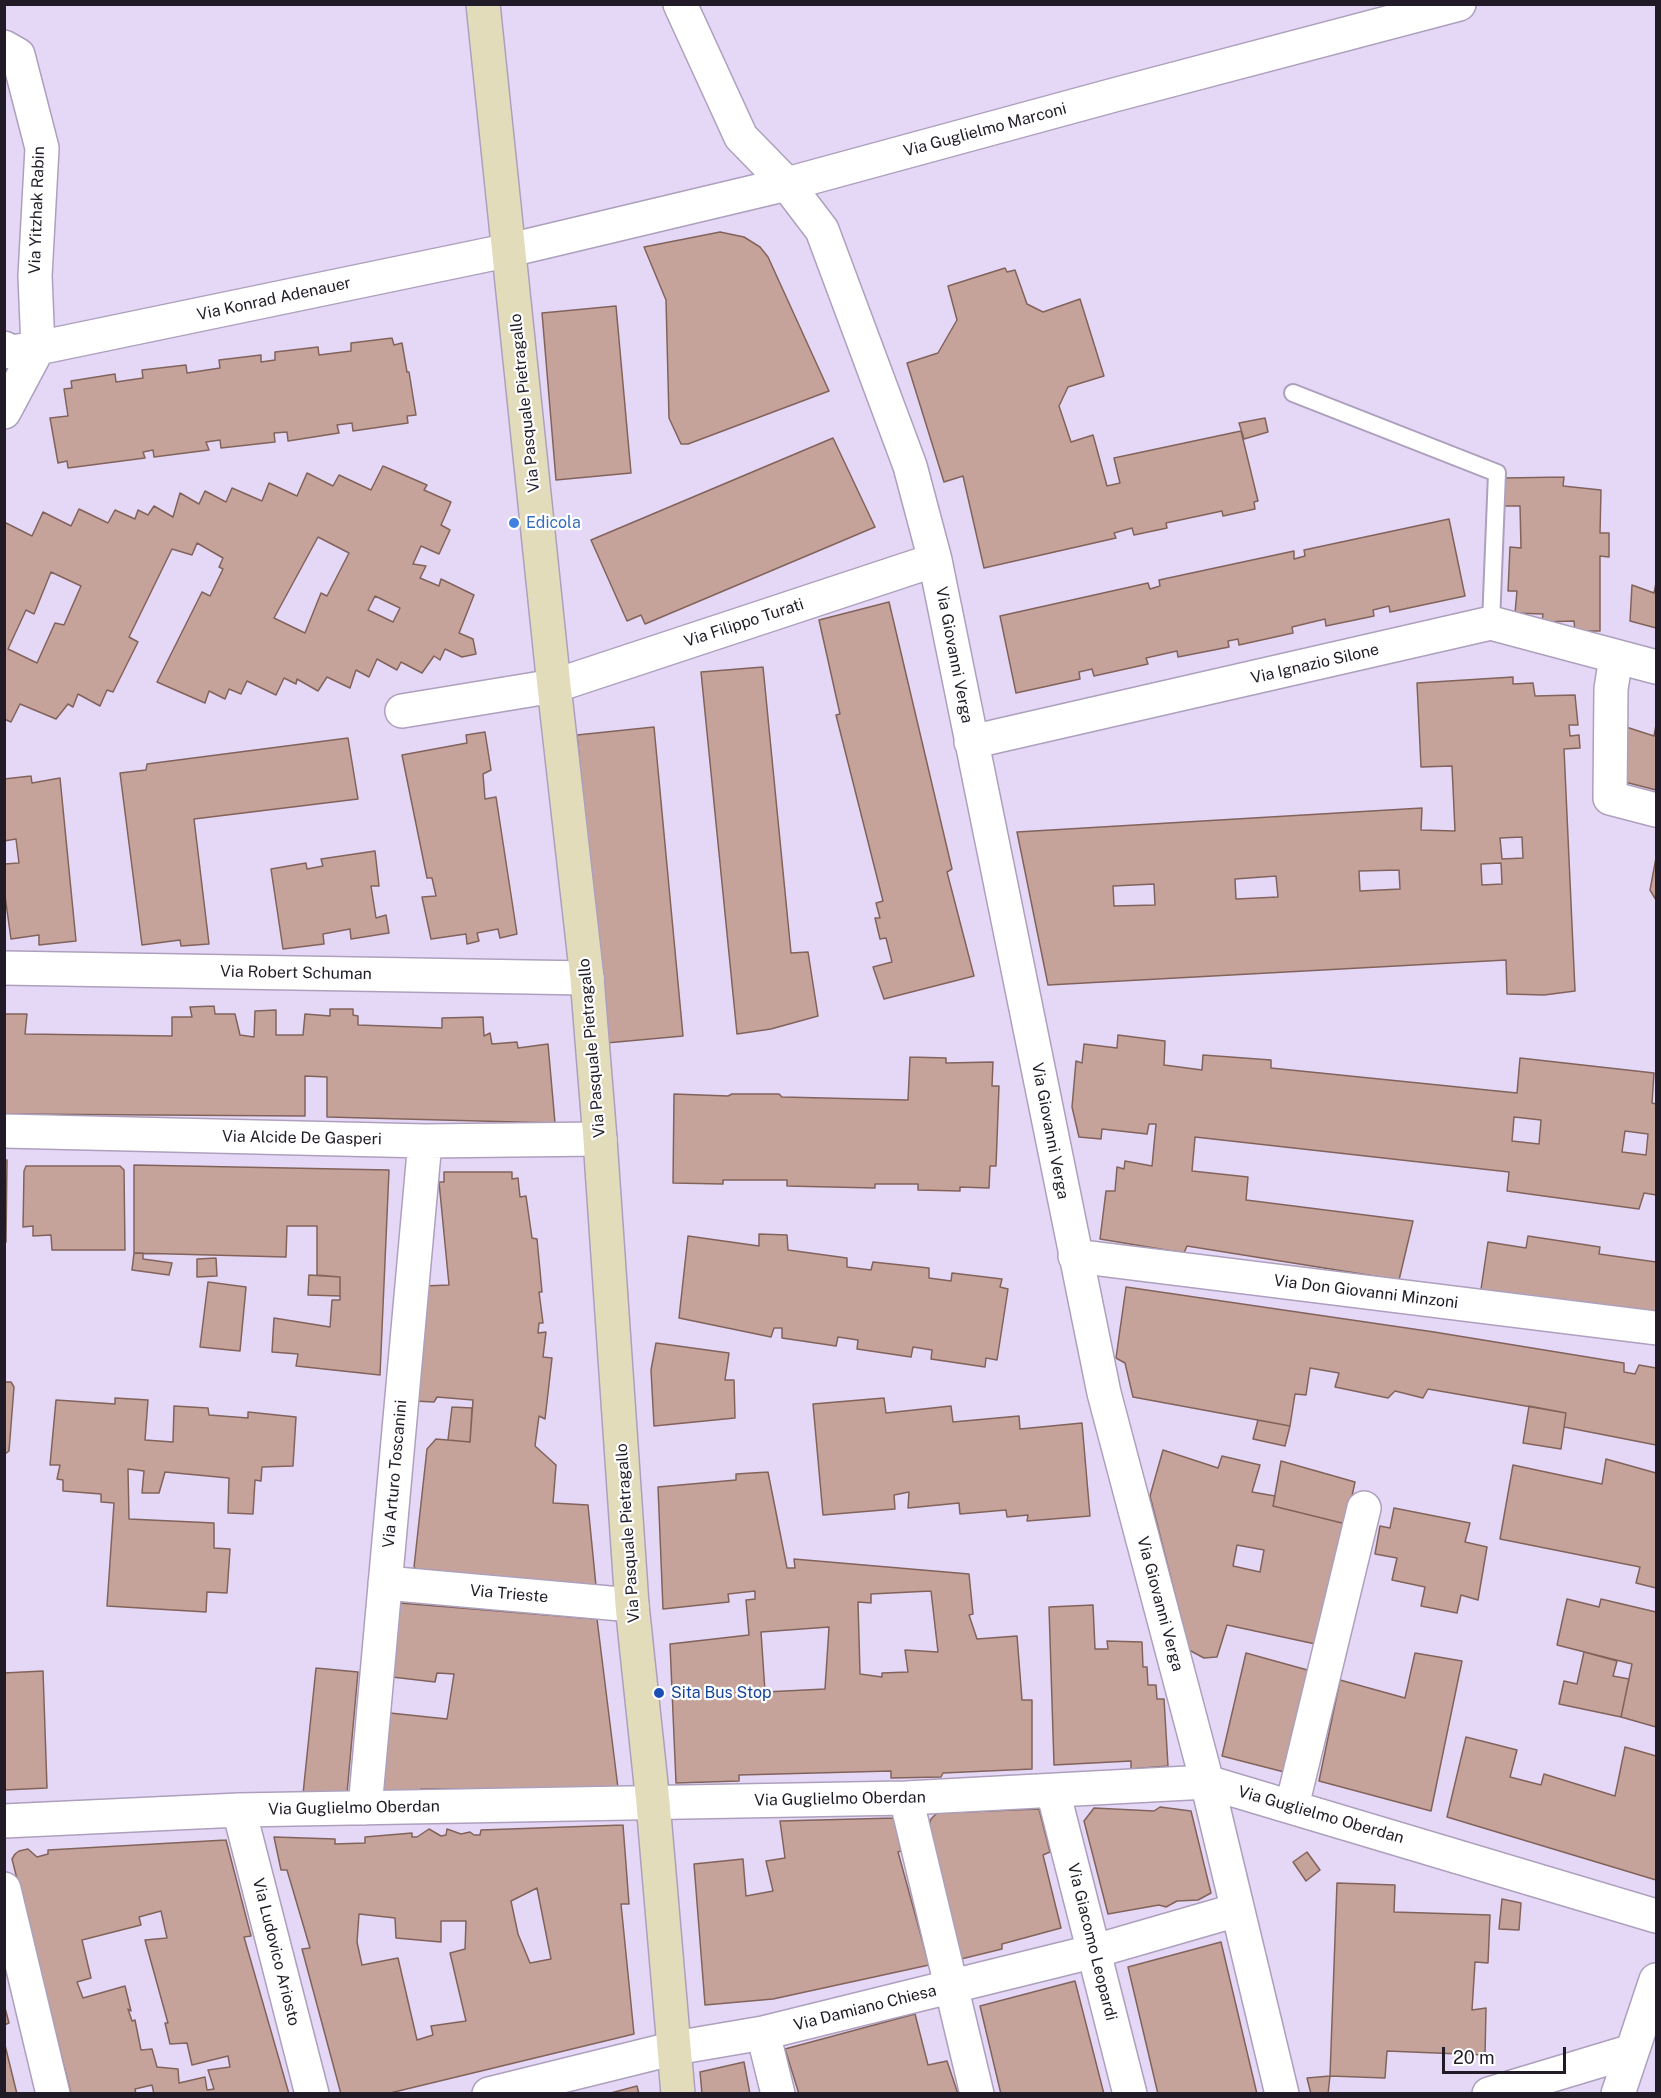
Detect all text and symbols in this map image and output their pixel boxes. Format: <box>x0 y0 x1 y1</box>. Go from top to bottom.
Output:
street label: Via Guglielmo Marconi <box>902 99 1068 161</box>
street label: Via Yitzhak Rabin <box>25 146 49 274</box>
street label: Via Konrad Adenauer <box>195 273 353 325</box>
street label: Via Pasquale Pietragallo <box>506 313 544 493</box>
place label: Edicola <box>526 513 581 533</box>
marker: Edicola <box>507 516 521 530</box>
street label: Via Giovanni Verga <box>931 585 977 725</box>
street label: Via Filippo Turati <box>682 595 806 651</box>
street label: Via Ignazio Silone <box>1249 640 1381 688</box>
street label: Via Pasquale Pietragallo <box>575 958 609 1138</box>
street label: Via Robert Schuman <box>220 962 372 984</box>
street label: Via Giovanni Verga <box>1027 1061 1073 1201</box>
street label: Via Alcide De Gasperi <box>222 1127 382 1149</box>
street label: Via Don Giovanni Minzoni <box>1273 1271 1459 1313</box>
street label: Via Arturo Toscanini <box>379 1399 411 1549</box>
street label: Via Pasquale Pietragallo <box>612 1443 644 1623</box>
street label: Via Giovanni Verga <box>1133 1535 1187 1673</box>
street label: Via Trieste <box>469 1581 549 1607</box>
place label: Sita Bus Stop <box>671 1683 772 1703</box>
marker: Sita Bus Stop <box>652 1686 666 1700</box>
street label: Via Guglielmo Oberdan <box>1236 1782 1406 1848</box>
street label: Via Guglielmo Oberdan <box>754 1788 926 1810</box>
street label: Via Guglielmo Oberdan <box>268 1797 440 1819</box>
street label: Via Giacomo Leopardi <box>1063 1861 1121 2023</box>
street label: Via Ludovico Ariosto <box>248 1876 304 2028</box>
street label: Via Damiano Chiesa <box>792 1981 938 2035</box>
scale bar <box>1445 2035 1570 2073</box>
text: 20 m <box>1453 2047 1495 2068</box>

